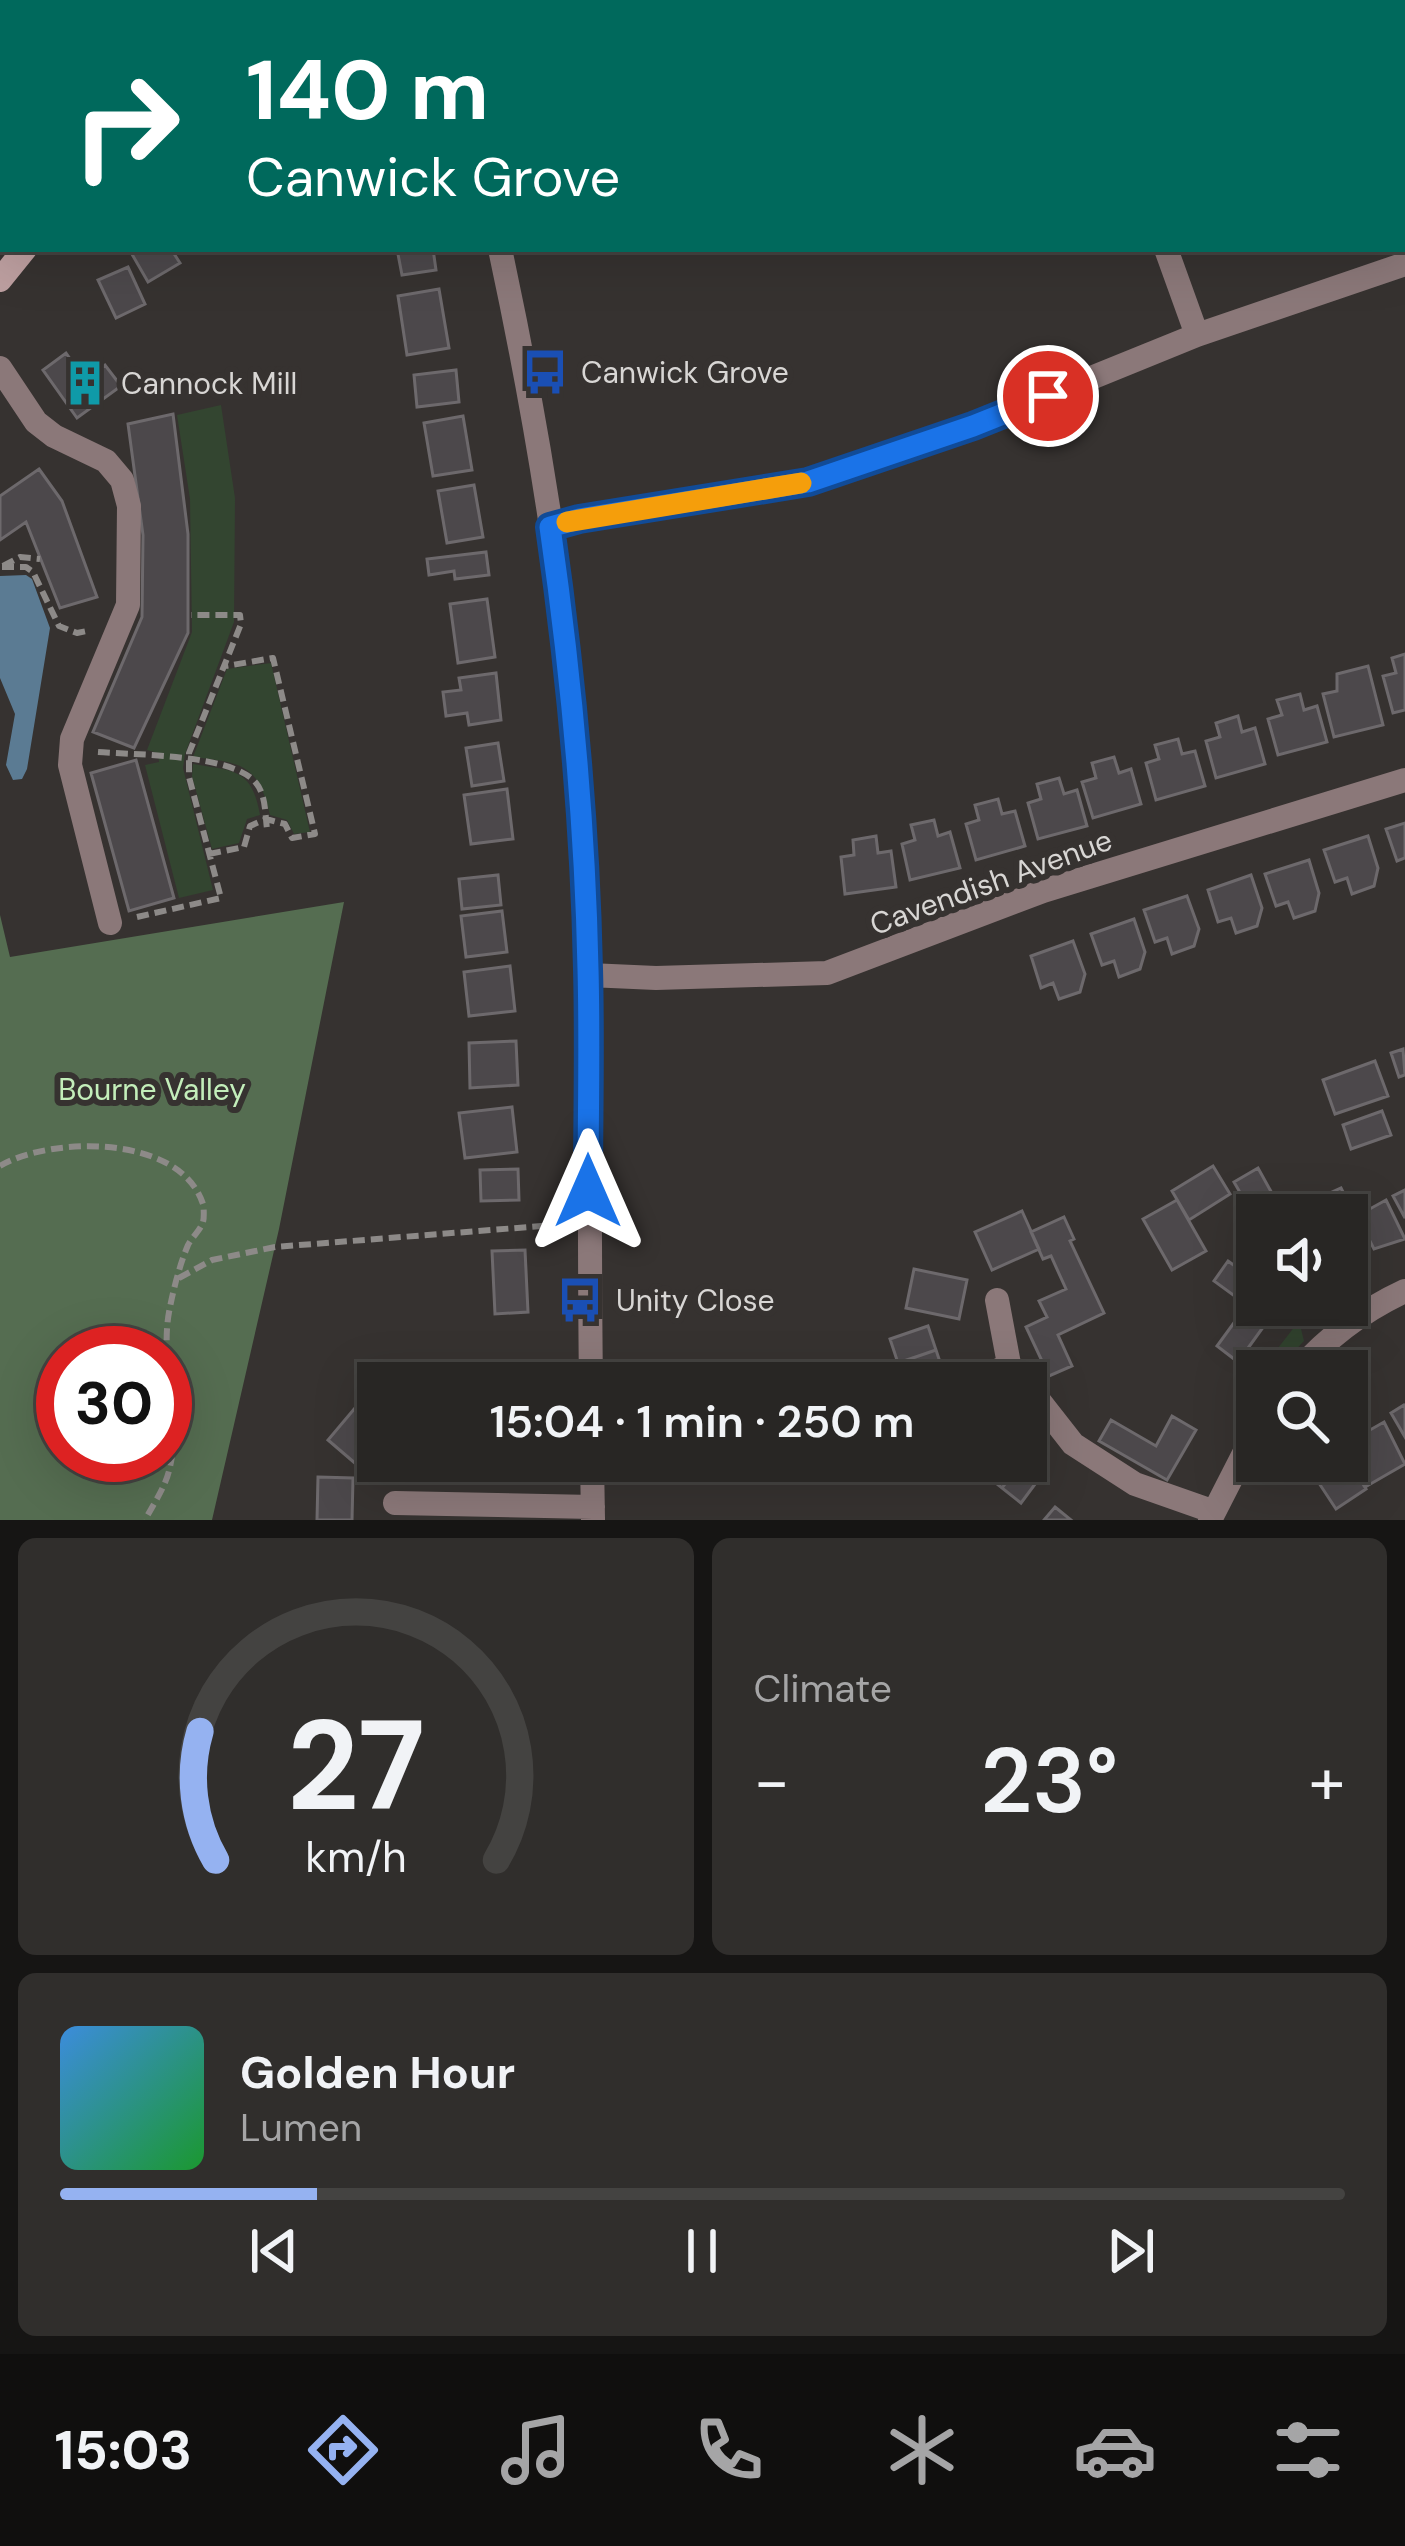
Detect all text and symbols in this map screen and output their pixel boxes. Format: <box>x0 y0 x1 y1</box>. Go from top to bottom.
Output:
text: 140 m <box>246 36 489 145</box>
icon: right <box>48 48 204 204</box>
text: Canwick Grove <box>246 142 620 213</box>
pin <box>997 345 1099 447</box>
bus stop icon: Canwick Grove <box>520 347 570 397</box>
place label: Canwick Grove <box>581 353 789 392</box>
building icon: Cannock Mill <box>60 358 110 408</box>
icon: arrive <box>1015 363 1081 429</box>
place label: Cannock Mill <box>121 364 297 403</box>
street label: Cavendish Avenue <box>865 820 1117 944</box>
park label: Bourne Valley <box>58 1070 246 1109</box>
position arrow <box>525 1128 651 1254</box>
map controls <box>1236 1194 1368 1482</box>
button: sound <box>1236 1194 1368 1326</box>
bus stop icon: Unity Close <box>555 1275 605 1325</box>
place label: Unity Close <box>616 1281 775 1320</box>
speed limit sign: 30 <box>36 1326 192 1482</box>
button: search <box>1236 1350 1368 1482</box>
text: 15:04 · 1 min · 250 m <box>490 1392 914 1451</box>
text: Climate <box>754 1663 892 1714</box>
text: 27 <box>287 1685 425 1848</box>
text: 23° <box>980 1723 1118 1840</box>
text: − <box>754 1739 790 1824</box>
text: + <box>1309 1739 1345 1824</box>
text: km/h <box>305 1828 406 1884</box>
text: Golden Hour <box>240 2043 515 2102</box>
text: Lumen <box>240 2102 362 2153</box>
icon: previous <box>241 2218 307 2284</box>
icon: pause <box>669 2218 735 2284</box>
icon: next <box>1098 2218 1164 2284</box>
icon: directions <box>301 2408 385 2492</box>
icon: music <box>494 2408 578 2492</box>
icon: phone <box>687 2408 771 2492</box>
icon: climate <box>880 2408 964 2492</box>
icon: car <box>1073 2408 1157 2492</box>
icon: filters <box>1266 2408 1350 2492</box>
text: 15:03 <box>55 2415 192 2486</box>

